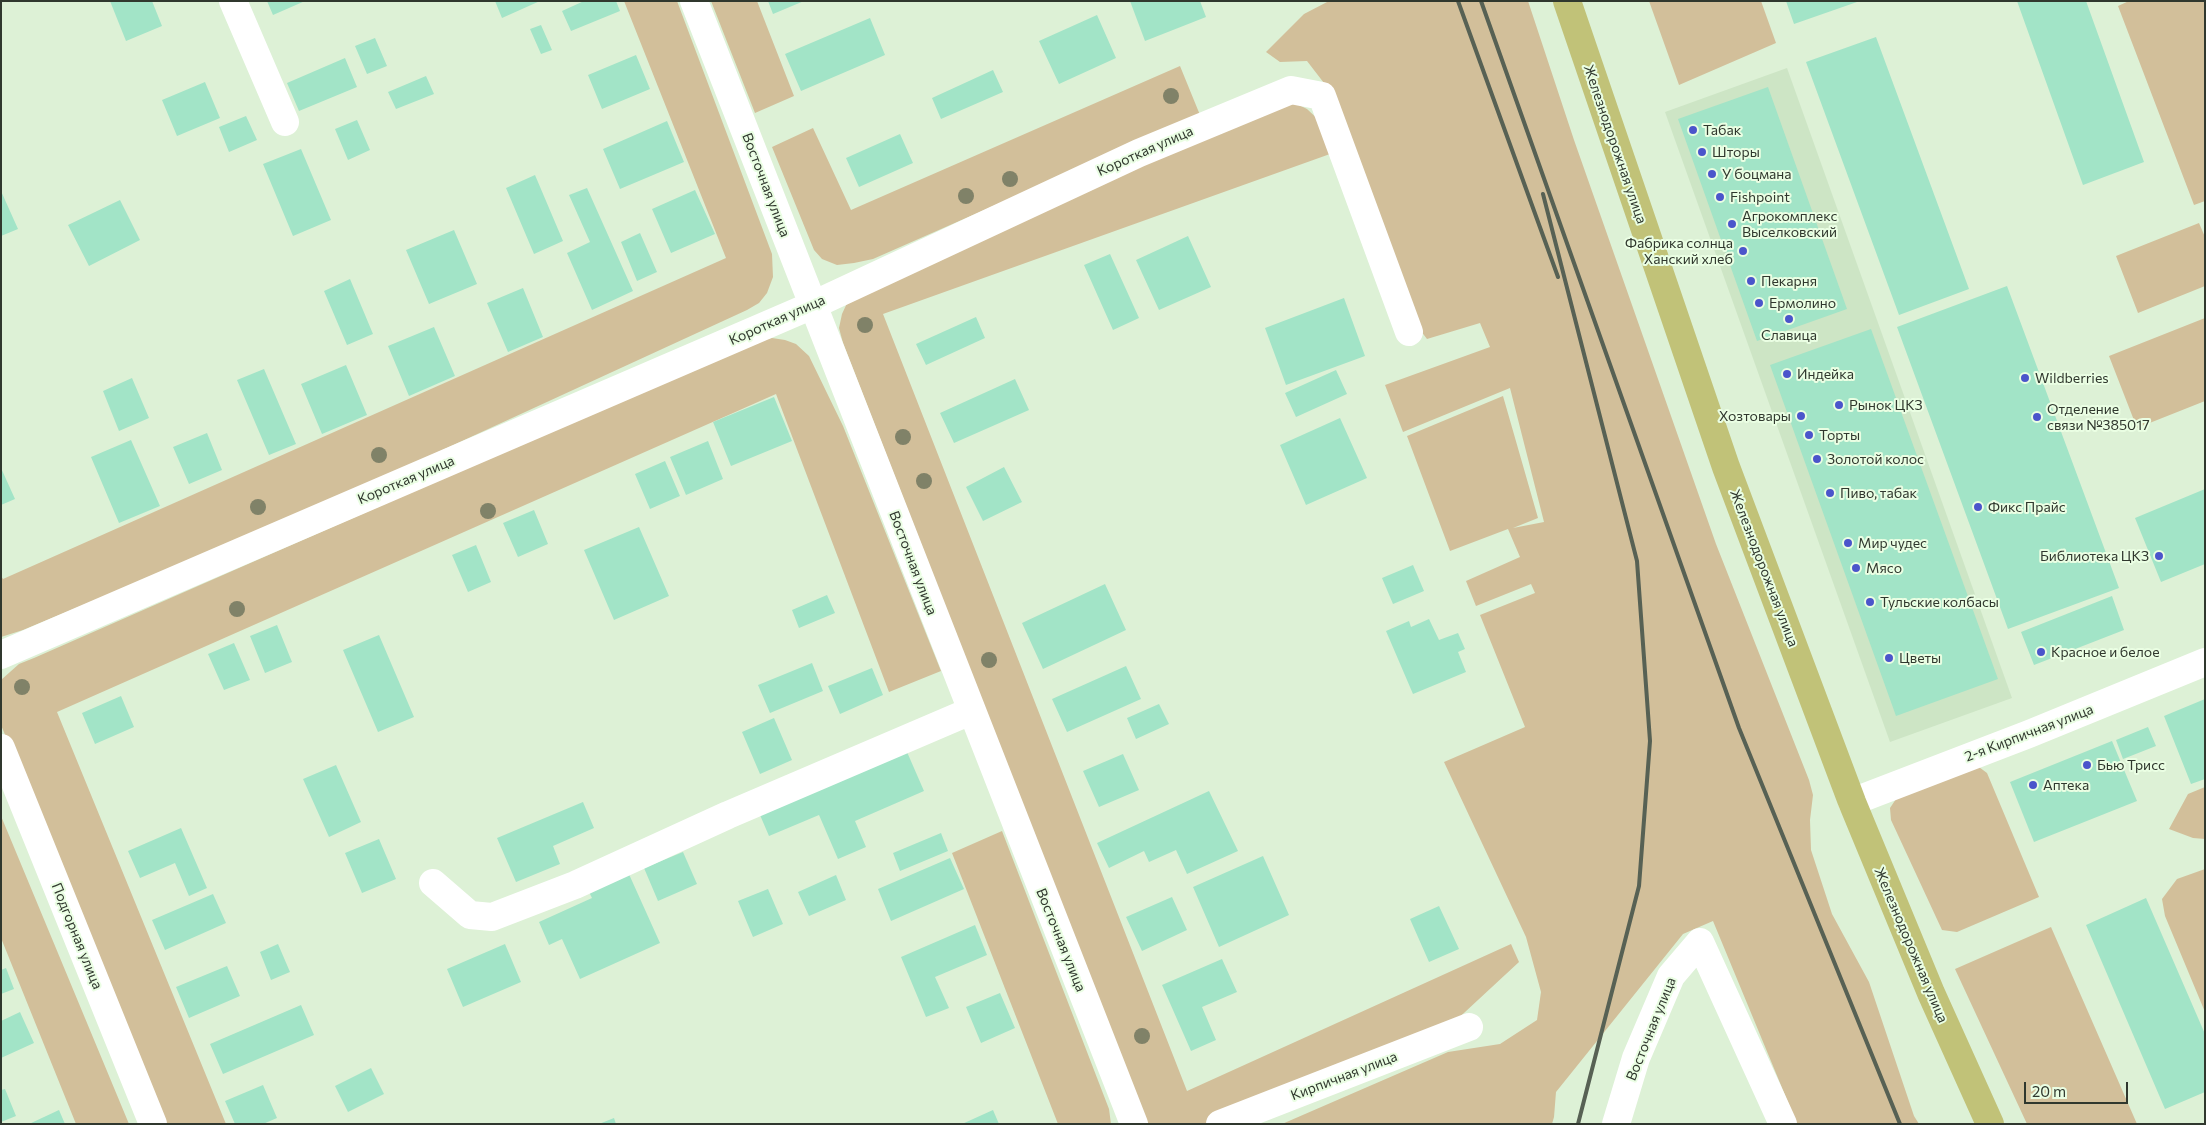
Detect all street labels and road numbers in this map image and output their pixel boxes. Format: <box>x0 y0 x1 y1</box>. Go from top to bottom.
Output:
street label: Железнодорожная улица <box>1580 62 1650 226</box>
street label: Короткая улица <box>1094 122 1196 180</box>
street label: Восточная улица <box>738 131 794 239</box>
street label: Короткая улица <box>726 291 828 349</box>
street label: Короткая улица <box>355 452 457 508</box>
street label: Железнодорожная улица <box>1726 487 1802 649</box>
street label: Восточная улица <box>885 509 941 617</box>
street label: 2-я Кирпичная улица <box>1962 701 2096 765</box>
street label: Железнодорожная улица <box>1871 865 1951 1025</box>
street label: Подгорная улица <box>48 880 106 992</box>
street label: Восточная улица <box>1033 886 1089 994</box>
street label: Восточная улица <box>1623 975 1679 1083</box>
street label: Кирпичная улица <box>1288 1048 1400 1104</box>

